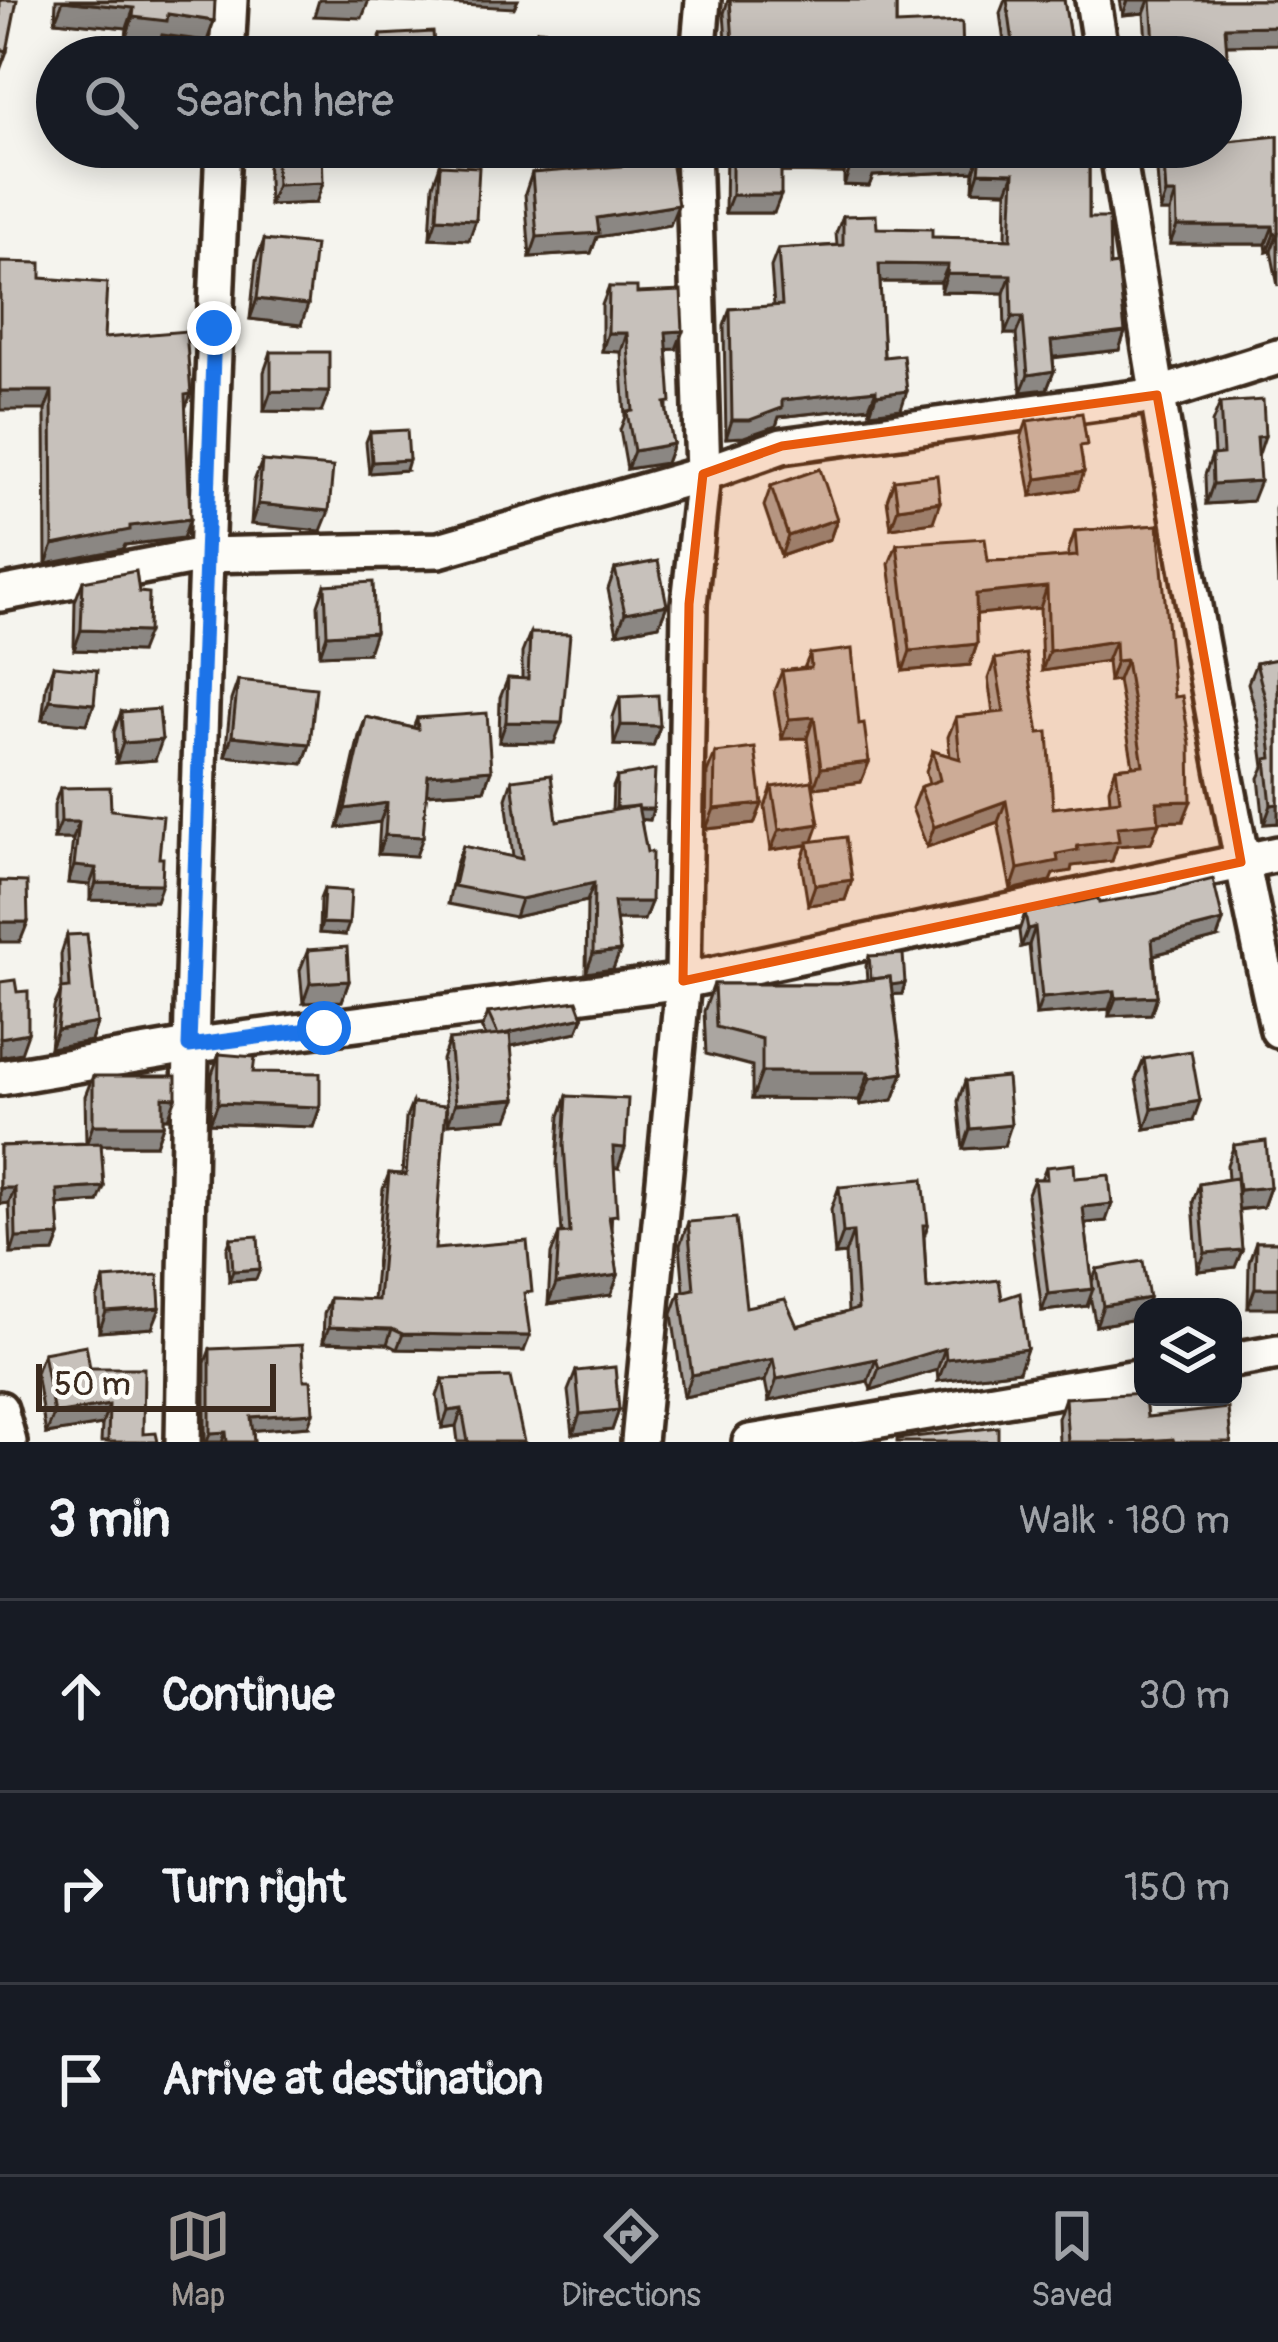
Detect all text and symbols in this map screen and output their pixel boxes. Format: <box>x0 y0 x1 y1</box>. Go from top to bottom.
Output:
search box <box>36 36 1242 168</box>
icon: search <box>78 69 144 135</box>
text: Search here <box>174 74 394 130</box>
route end <box>187 301 241 355</box>
route start <box>297 1001 351 1055</box>
map controls <box>1134 1298 1242 1406</box>
button: layers <box>1134 1298 1242 1406</box>
scale bar <box>36 1358 276 1411</box>
text: 50 m <box>54 1364 131 1405</box>
text: 3 min <box>48 1488 170 1552</box>
text: Walk · 180 m <box>1019 1496 1230 1545</box>
icon: ahead <box>48 1663 114 1729</box>
text: Continue <box>162 1668 335 1724</box>
text: 30 m <box>1139 1671 1230 1720</box>
icon: right <box>48 1855 114 1921</box>
text: Turn right <box>162 1860 346 1916</box>
text: 150 m <box>1124 1863 1230 1912</box>
icon: arrive <box>48 2047 114 2113</box>
text: Arrive at destination <box>162 2052 543 2108</box>
tab: Map <box>165 2203 231 2316</box>
tab: Directions <box>561 2203 701 2316</box>
tab: Saved <box>1031 2203 1113 2316</box>

